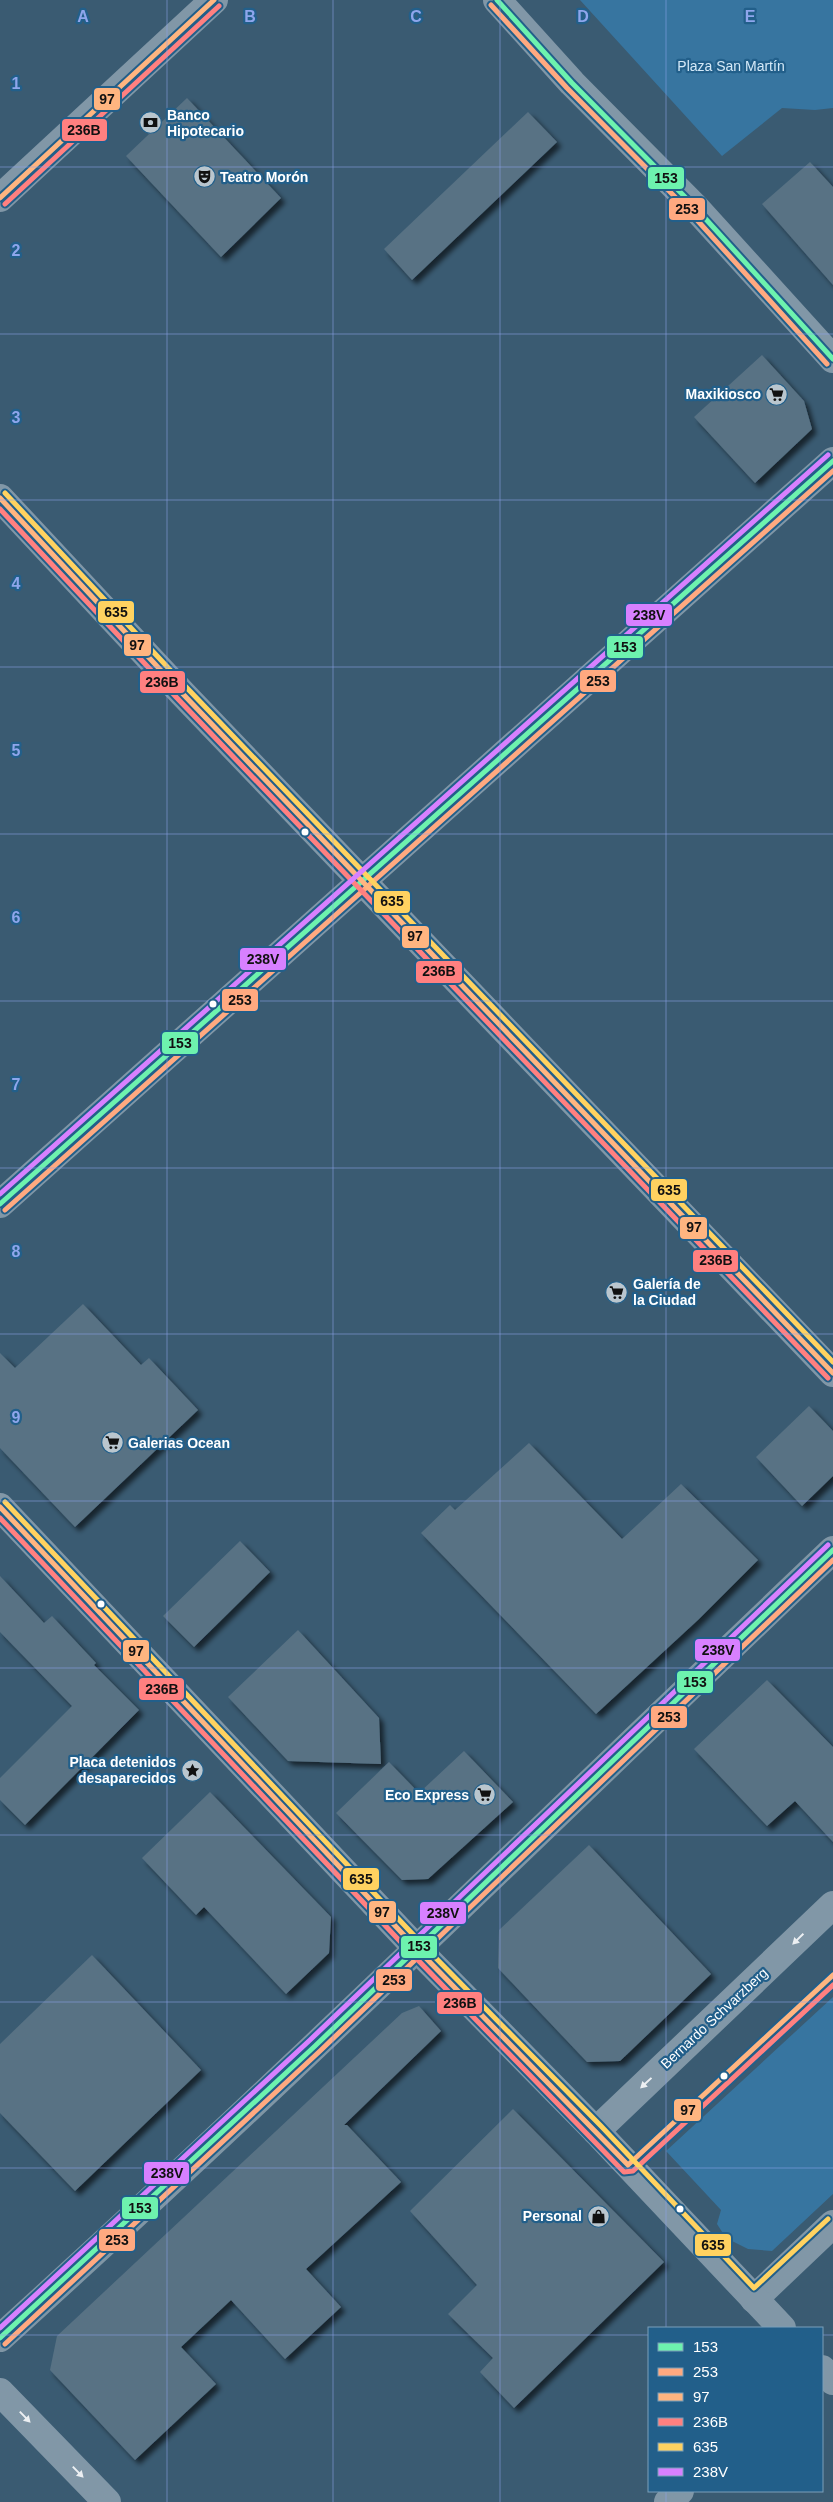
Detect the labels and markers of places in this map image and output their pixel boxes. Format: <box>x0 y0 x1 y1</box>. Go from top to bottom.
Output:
place label: Banco Hipotecario <box>167 107 244 139</box>
bank icon: Banco Hipotecario <box>139 111 163 135</box>
theatre icon: Teatro Morón <box>192 165 216 189</box>
place label: Teatro Morón <box>220 169 308 185</box>
supermarket icon: Maxikiosco <box>765 382 789 406</box>
place label: Maxikiosco <box>686 386 761 402</box>
unlabelled marker <box>300 827 310 837</box>
unlabelled marker <box>208 999 218 1009</box>
place label: Galería de la Ciudad <box>633 1276 701 1308</box>
supermarket icon: Galería de la Ciudad <box>605 1280 629 1304</box>
supermarket icon: Galerias Ocean <box>100 1431 124 1455</box>
place label: Galerias Ocean <box>128 1435 230 1451</box>
unlabelled marker <box>96 1599 106 1609</box>
place label: Placa detenidos desaparecidos <box>69 1754 176 1786</box>
place icon: Placa detenidos desaparecidos <box>180 1758 204 1782</box>
supermarket icon: Eco Express <box>473 1783 497 1807</box>
place label: Eco Express <box>385 1787 469 1803</box>
unlabelled marker <box>719 2071 729 2081</box>
shop icon: Personal <box>586 2204 610 2228</box>
unlabelled marker <box>675 2204 685 2214</box>
place label: Personal <box>523 2208 582 2224</box>

